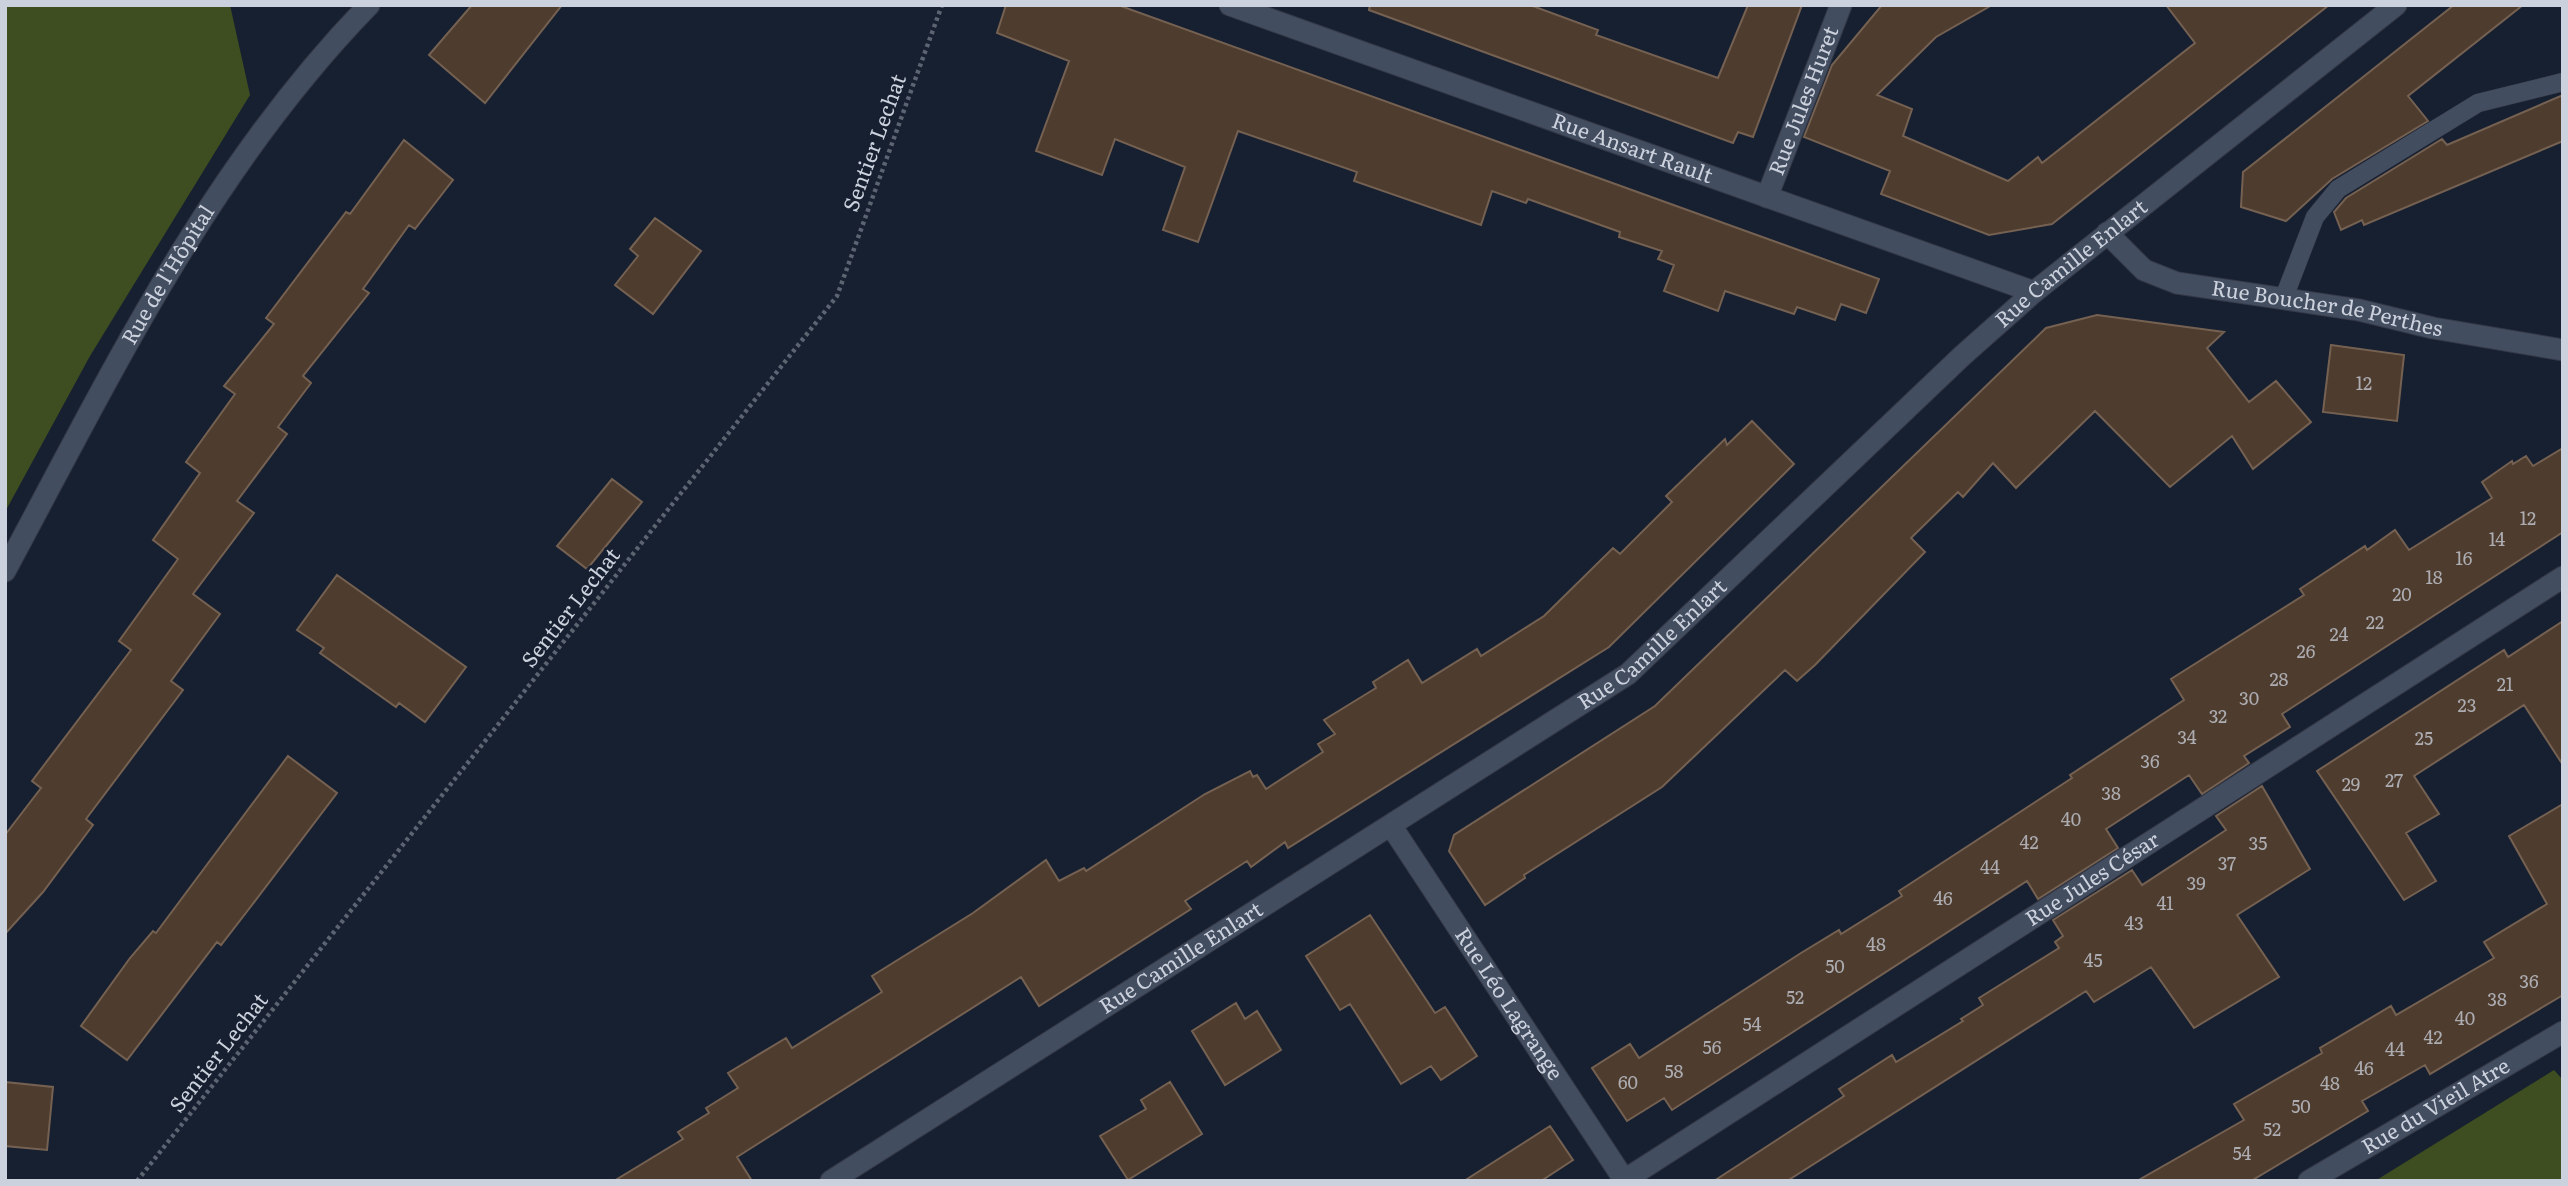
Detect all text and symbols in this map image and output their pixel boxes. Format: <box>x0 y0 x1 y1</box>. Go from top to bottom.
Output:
street label: Rue Jules Huret <box>1759 20 1845 179</box>
street label: Sentier Lechat <box>833 68 912 215</box>
street label: Rue Ansart Rault <box>1548 103 1718 189</box>
street label: Rue Camille Enlart <box>1987 190 2153 333</box>
street label: Rue de l'Hôpital <box>112 198 220 349</box>
street label: Rue Boucher de Perthes <box>2210 270 2445 342</box>
house number: 12 <box>2356 369 2372 396</box>
house number: 12 <box>2520 504 2536 531</box>
house number: 14 <box>2489 525 2505 552</box>
street label: Sentier Lechat <box>512 540 626 673</box>
house number: 16 <box>2456 544 2473 571</box>
house number: 18 <box>2425 563 2443 590</box>
street label: Rue Camille Enlart <box>1570 570 1733 715</box>
house number: 20 <box>2392 580 2412 607</box>
house number: 22 <box>2366 608 2384 635</box>
house number: 24 <box>2329 620 2349 647</box>
house number: 26 <box>2297 637 2316 664</box>
house number: 28 <box>2269 665 2289 692</box>
house number: 21 <box>2497 670 2513 697</box>
house number: 30 <box>2239 684 2259 711</box>
house number: 23 <box>2458 691 2476 718</box>
house number: 32 <box>2209 702 2227 729</box>
house number: 34 <box>2177 723 2197 750</box>
house number: 25 <box>2415 724 2433 751</box>
house number: 36 <box>2140 747 2160 774</box>
house number: 27 <box>2385 766 2403 793</box>
house number: 29 <box>2342 770 2360 797</box>
house number: 38 <box>2101 779 2121 806</box>
house number: 40 <box>2061 805 2081 832</box>
street label: Rue Jules César <box>2018 823 2164 932</box>
house number: 42 <box>2019 828 2039 855</box>
house number: 35 <box>2249 829 2267 856</box>
house number: 37 <box>2218 849 2236 876</box>
house number: 44 <box>1980 853 2000 880</box>
house number: 39 <box>2186 869 2206 896</box>
house number: 46 <box>1933 884 1953 911</box>
house number: 41 <box>2156 889 2174 916</box>
street label: Rue Camille Enlart <box>1092 892 1268 1020</box>
house number: 43 <box>2124 909 2144 936</box>
street label: Rue Léo Lagrange <box>1449 920 1572 1085</box>
house number: 48 <box>1866 930 1886 957</box>
house number: 45 <box>2083 946 2103 973</box>
house number: 50 <box>1825 952 1845 979</box>
house number: 36 <box>2519 967 2539 994</box>
house number: 52 <box>1786 983 1804 1010</box>
street label: Sentier Lechat <box>160 985 274 1118</box>
house number: 38 <box>2487 985 2507 1012</box>
house number: 40 <box>2455 1004 2475 1031</box>
house number: 54 <box>1742 1010 1762 1037</box>
house number: 42 <box>2423 1023 2443 1050</box>
house number: 56 <box>1703 1033 1722 1060</box>
house number: 44 <box>2385 1035 2405 1062</box>
street label: Rue du Vieil Atre <box>2355 1049 2515 1160</box>
house number: 46 <box>2354 1054 2374 1081</box>
house number: 58 <box>1664 1057 1684 1084</box>
house number: 60 <box>1618 1068 1638 1095</box>
house number: 48 <box>2320 1069 2340 1096</box>
house number: 50 <box>2291 1092 2311 1119</box>
house number: 52 <box>2263 1115 2281 1142</box>
house number: 54 <box>2232 1139 2252 1166</box>

